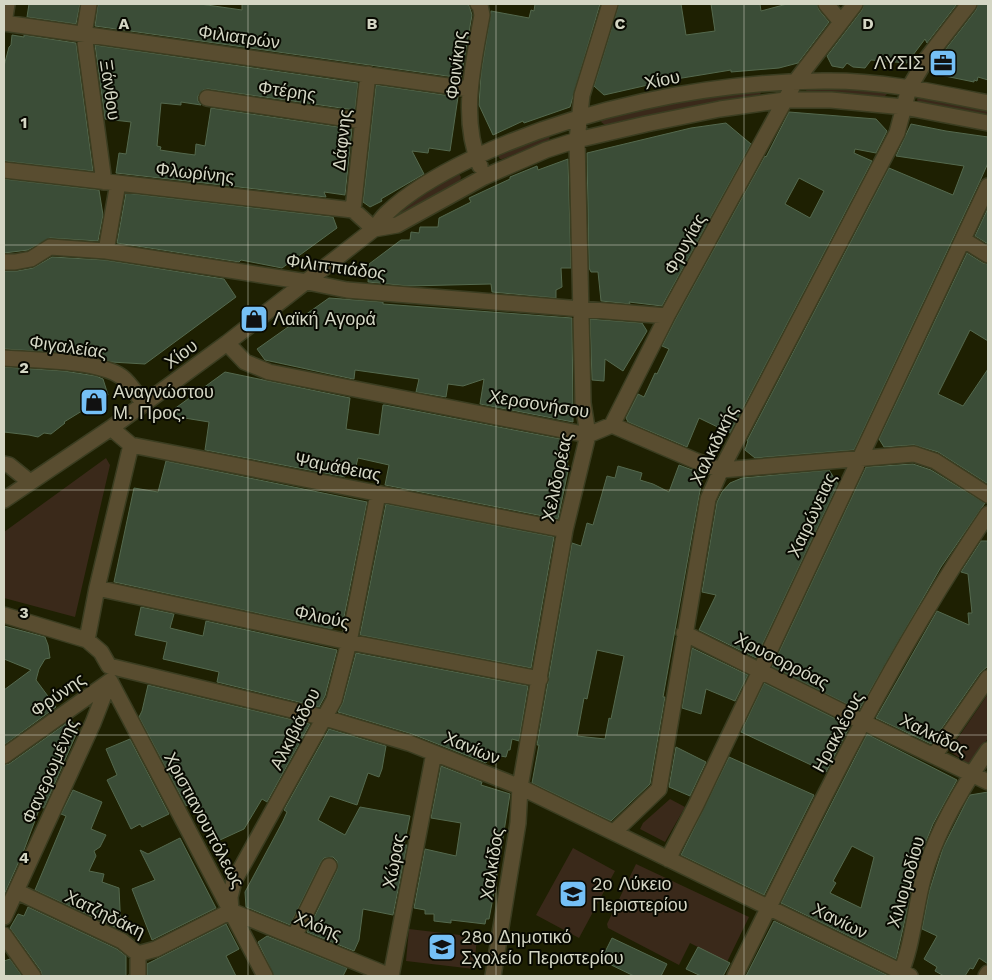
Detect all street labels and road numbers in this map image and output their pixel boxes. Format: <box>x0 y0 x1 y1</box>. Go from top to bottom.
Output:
street label: Φιλιατρών <box>197 20 281 53</box>
street label: Φοινίκης <box>441 29 470 100</box>
street label: Ξάνθου <box>96 58 125 122</box>
street label: Χίου <box>642 66 682 94</box>
street label: Φτέρης <box>257 76 318 105</box>
street label: Δάφνης <box>328 108 355 172</box>
street label: Φλωρίνης <box>155 158 236 187</box>
street label: Φρυγίας <box>659 209 710 278</box>
street label: Φιλιππιάδος <box>285 249 388 284</box>
street label: Φιγαλείας <box>28 331 108 362</box>
street label: Χίου <box>160 335 201 373</box>
street label: Χερσονήσου <box>487 385 591 422</box>
street label: Χαλκιδικής <box>685 401 742 488</box>
street label: Χελιδορέας <box>537 430 576 523</box>
street label: Ψαμάθειας <box>293 448 383 485</box>
street label: Χαιρώνειας <box>783 469 840 560</box>
street label: Φλιούς <box>293 600 352 633</box>
street label: Χρυσορρόας <box>732 628 833 693</box>
street label: Φρύνης <box>26 668 89 721</box>
street label: Αλκιβιάδου <box>265 685 324 773</box>
street label: Ηρακλέους <box>808 688 868 776</box>
street label: Χαλκίδος <box>897 709 972 760</box>
street label: Φανερωμένης <box>17 715 82 827</box>
street label: Χανίων <box>441 727 503 768</box>
street label: Χριστιανουπόλεως <box>160 748 249 891</box>
street label: Χαλκίδος <box>475 826 508 902</box>
street label: Χώρας <box>378 831 409 890</box>
street label: Χιλιομοδίου <box>882 834 929 930</box>
street label: Χατζηδάκη <box>62 885 149 942</box>
street label: Χανίων <box>809 898 871 943</box>
street label: Χλόης <box>291 907 345 945</box>

